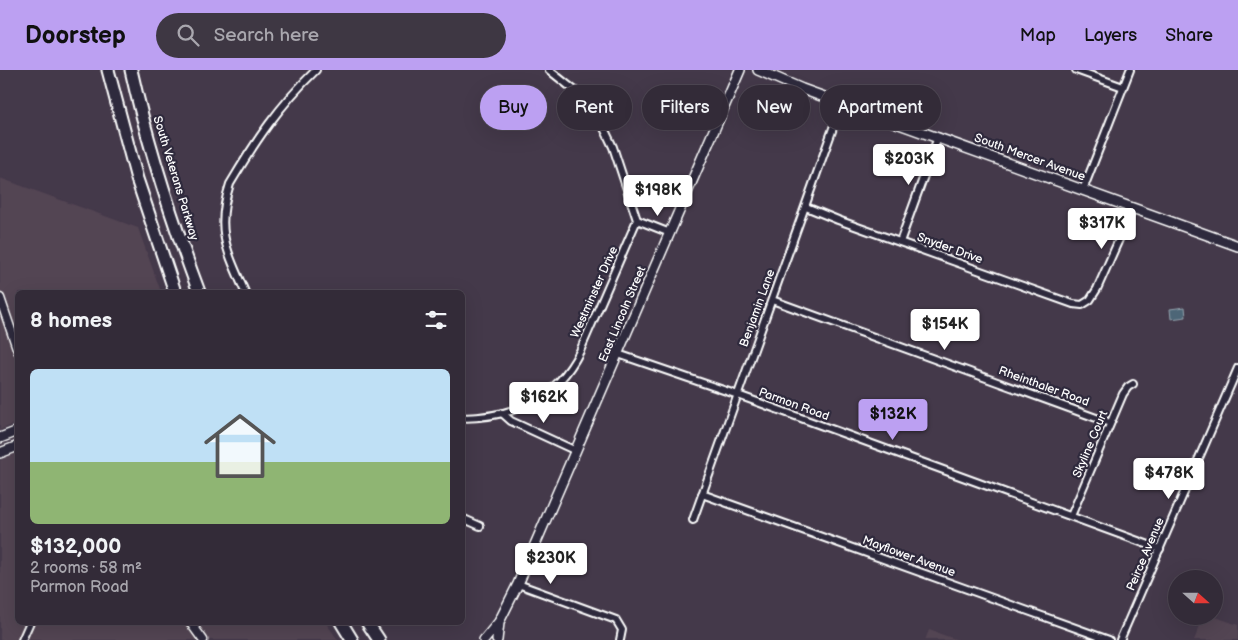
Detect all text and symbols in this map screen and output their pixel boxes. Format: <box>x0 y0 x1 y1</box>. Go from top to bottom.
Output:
search box <box>156 13 506 58</box>
text: Doorstep <box>25 21 126 50</box>
icon: search <box>174 21 202 49</box>
text: Search here <box>214 24 319 47</box>
text: Map <box>1020 25 1056 46</box>
text: Layers <box>1084 25 1137 46</box>
text: Share <box>1165 25 1213 46</box>
chip: Buy <box>480 85 547 130</box>
chip: Rent <box>557 85 632 130</box>
chip: Filters <box>642 85 728 130</box>
chip: New <box>738 85 810 130</box>
chip: Apartment <box>820 85 941 130</box>
street label: South Veterans Parkway <box>149 114 202 243</box>
street label: South Mercer Avenue <box>972 130 1087 185</box>
pin: $203K <box>874 144 944 186</box>
text: $203K <box>884 150 934 169</box>
pin: $198K <box>623 174 693 217</box>
text: $198K <box>634 181 682 200</box>
pin: $317K <box>1067 208 1137 250</box>
text: $317K <box>1079 214 1125 233</box>
street label: Snyder Drive <box>915 230 985 267</box>
street label: Westminster Drive <box>568 244 621 340</box>
street label: East Lincoln Street <box>596 264 650 364</box>
street label: Benjamin Lane <box>736 267 778 349</box>
icon: filters <box>422 306 450 334</box>
text: 8 homes <box>30 308 112 333</box>
pin: $154K <box>910 308 980 351</box>
text: $154K <box>922 315 968 334</box>
street label: Rheinthaler Road <box>996 363 1091 410</box>
pin: $162K <box>509 382 579 424</box>
street label: Parmon Road <box>757 385 831 424</box>
text: $162K <box>520 388 568 407</box>
pin: $132K <box>858 398 928 441</box>
icon: home <box>195 401 285 491</box>
text: $132K <box>869 405 917 424</box>
street label: Skyline Court <box>1070 408 1111 480</box>
pin: $478K <box>1134 458 1204 500</box>
text: $478K <box>1144 464 1194 483</box>
street label: Peirce Avenue <box>1123 515 1168 593</box>
street label: Mayflower Avenue <box>860 533 957 580</box>
text: $132,000 <box>30 534 121 559</box>
pin: $230K <box>516 542 586 585</box>
text: $230K <box>526 549 576 568</box>
text: 2 rooms · 58 m² <box>30 559 142 578</box>
north arrow <box>1168 570 1222 625</box>
map controls <box>1168 570 1223 625</box>
text: Parmon Road <box>30 578 129 597</box>

